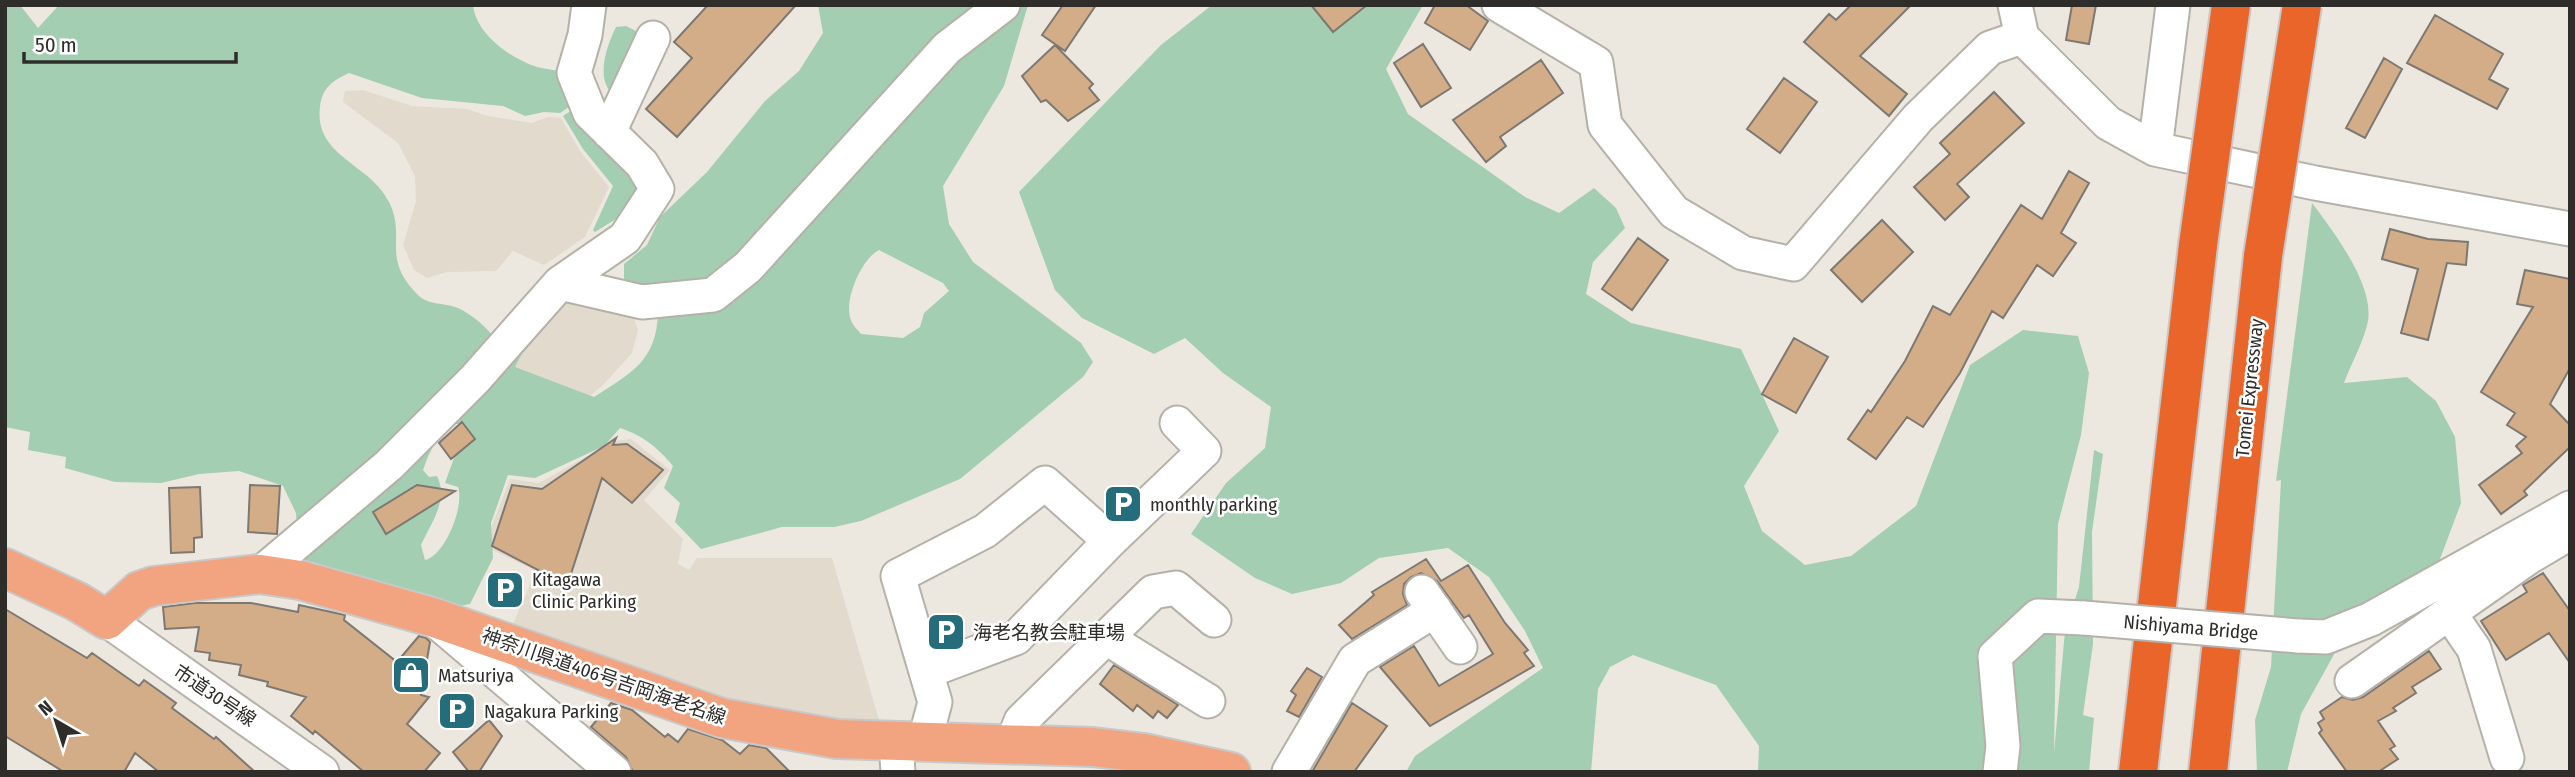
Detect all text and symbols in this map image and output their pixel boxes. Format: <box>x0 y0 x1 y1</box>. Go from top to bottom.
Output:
scale bar <box>24 21 236 65</box>
text: 50 m <box>35 32 77 58</box>
street label: Tomei Expressway <box>2231 317 2268 459</box>
parking icon: monthly parking <box>1102 483 1144 525</box>
place label: monthly parking <box>1150 493 1277 516</box>
place label: Kitagawa Clinic Parking <box>532 568 636 613</box>
parking icon: Kitagawa Clinic Parking <box>484 569 526 611</box>
street label: Nishiyama Bridge <box>2123 610 2259 645</box>
parking icon: 海老名教会駐車場 <box>925 611 967 653</box>
place label: 海老名教会駐車場 <box>973 621 1125 644</box>
street label: 神奈川県道406号吉岡海老名線 <box>479 624 729 729</box>
shop icon: Matsuriya <box>390 654 432 696</box>
street label: 市道30号線 <box>169 659 260 731</box>
place label: Matsuriya <box>438 664 514 687</box>
north arrow <box>21 686 91 756</box>
parking icon: Nagakura Parking <box>436 690 478 732</box>
text: N <box>34 696 57 721</box>
place label: Nagakura Parking <box>484 700 619 723</box>

